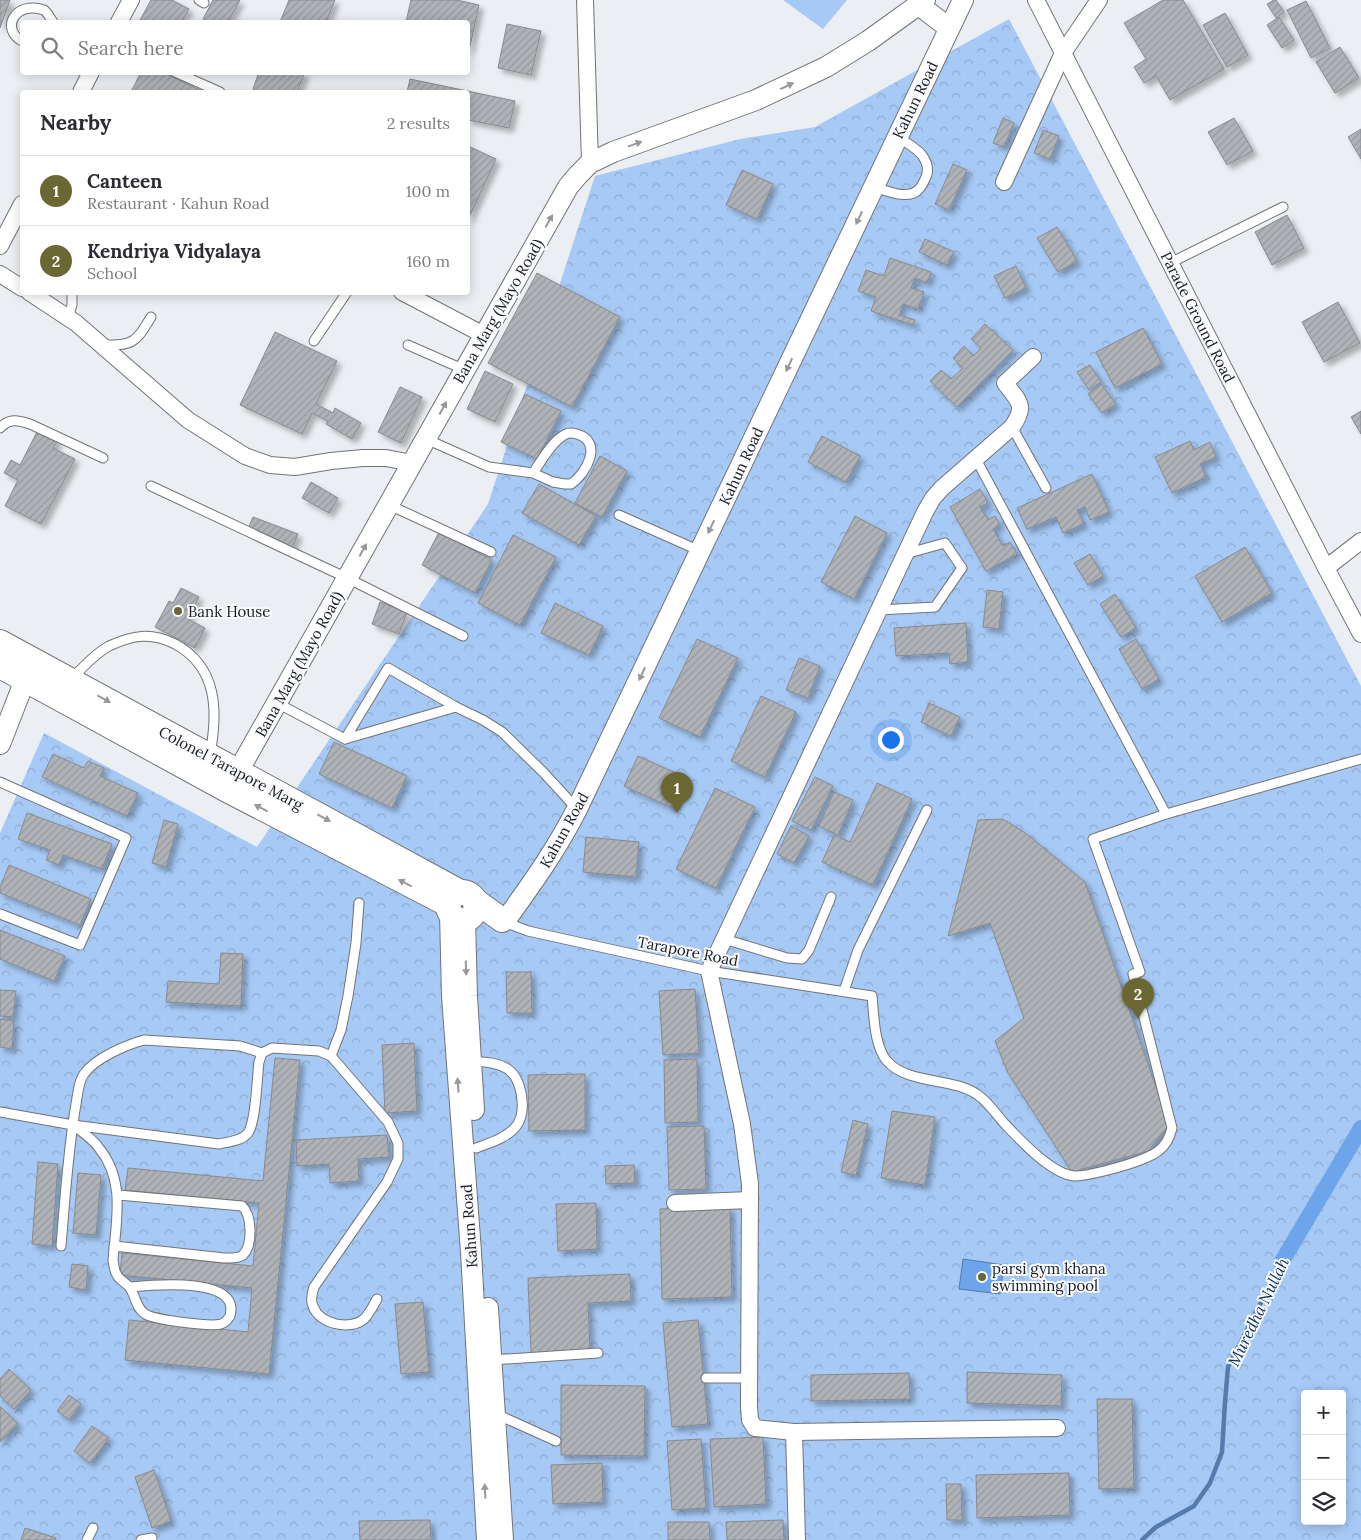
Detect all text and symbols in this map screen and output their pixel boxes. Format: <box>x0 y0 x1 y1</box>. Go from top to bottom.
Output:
search box <box>20 20 470 75</box>
icon: search <box>38 34 66 62</box>
text: Search here <box>78 36 184 60</box>
street label: Kahun Road <box>888 58 942 142</box>
one-way arrow <box>779 82 794 91</box>
text: Nearby <box>40 109 111 136</box>
text: 2 results <box>387 113 450 133</box>
one-way arrow <box>628 140 643 148</box>
text: Canteen <box>87 169 162 193</box>
text: 1 <box>53 181 59 201</box>
text: 100 m <box>406 181 450 201</box>
text: Restaurant · Kahun Road <box>87 193 270 213</box>
one-way arrow <box>855 211 863 225</box>
one-way arrow <box>545 214 553 228</box>
street label: Bana Marg (Mayo Road) <box>449 235 548 387</box>
text: Kendriya Vidyalaya <box>87 239 261 263</box>
street label: Parade Ground Road <box>1157 248 1239 386</box>
text: 2 <box>52 251 60 271</box>
text: 160 m <box>406 251 450 271</box>
text: School <box>87 263 137 283</box>
one-way arrow <box>785 357 793 372</box>
one-way arrow <box>439 401 447 416</box>
street label: Kahun Road <box>715 424 767 508</box>
one-way arrow <box>707 520 715 534</box>
one-way arrow <box>359 542 367 557</box>
street label: Bana Marg (Mayo Road) <box>251 587 348 741</box>
place label: Bank House <box>188 602 270 621</box>
marker: Bank House <box>172 605 184 617</box>
one-way arrow <box>637 667 645 681</box>
one-way arrow <box>97 695 111 703</box>
street label: Colonel Tarapore Marg <box>156 722 307 814</box>
your location <box>878 727 904 753</box>
pin: 1 <box>661 772 693 813</box>
street label: Kahun Road <box>535 789 593 871</box>
one-way arrow <box>254 804 268 812</box>
one-way arrow <box>317 814 330 823</box>
one-way arrow <box>398 879 413 887</box>
street label: Tarapore Road <box>636 932 740 970</box>
one-way arrow <box>463 961 471 977</box>
pin: 2 <box>1122 978 1154 1019</box>
one-way arrow <box>454 1076 462 1092</box>
street label: Kahun Road <box>457 1184 481 1268</box>
water label: Muredha Nullah <box>1223 1254 1293 1370</box>
place label: parsi gym khana swimming pool <box>992 1259 1106 1295</box>
marker: parsi gym khana swimming pool <box>976 1271 988 1283</box>
map controls <box>1301 1390 1346 1525</box>
button: + <box>1301 1390 1346 1435</box>
button: − <box>1301 1435 1346 1480</box>
button: layers <box>1301 1480 1346 1525</box>
one-way arrow <box>480 1483 488 1499</box>

